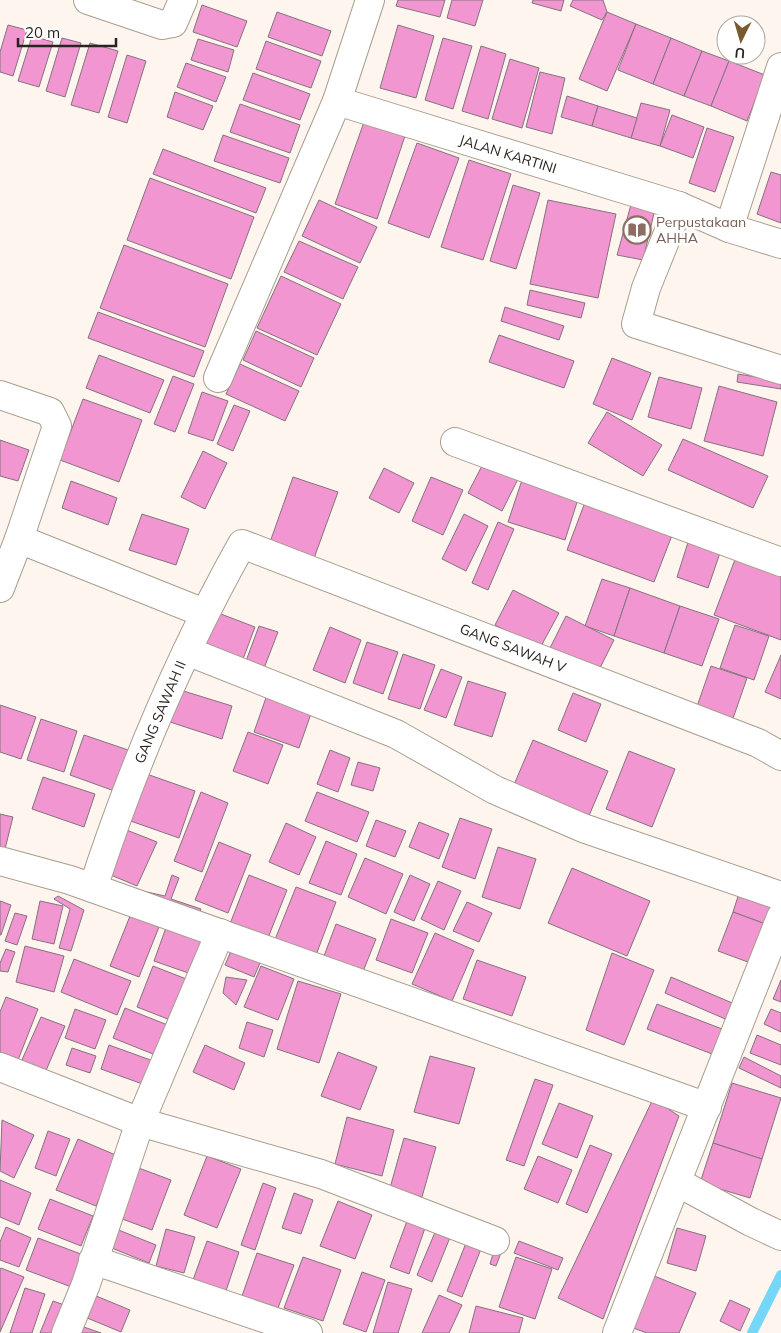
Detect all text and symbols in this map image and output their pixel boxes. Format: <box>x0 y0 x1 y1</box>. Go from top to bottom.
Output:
scale bar <box>18 15 115 47</box>
north arrow <box>716 15 766 65</box>
text: 20 m <box>25 23 60 42</box>
text: U <box>734 44 746 62</box>
street label: JALAN KARTINI <box>457 131 559 177</box>
place label: Perpustakaan AHHA <box>656 213 746 247</box>
library icon: Perpustakaan AHHA <box>622 215 652 245</box>
street label: GANG SAWAH V <box>457 619 569 677</box>
street label: GANG SAWAH II <box>130 658 190 766</box>

